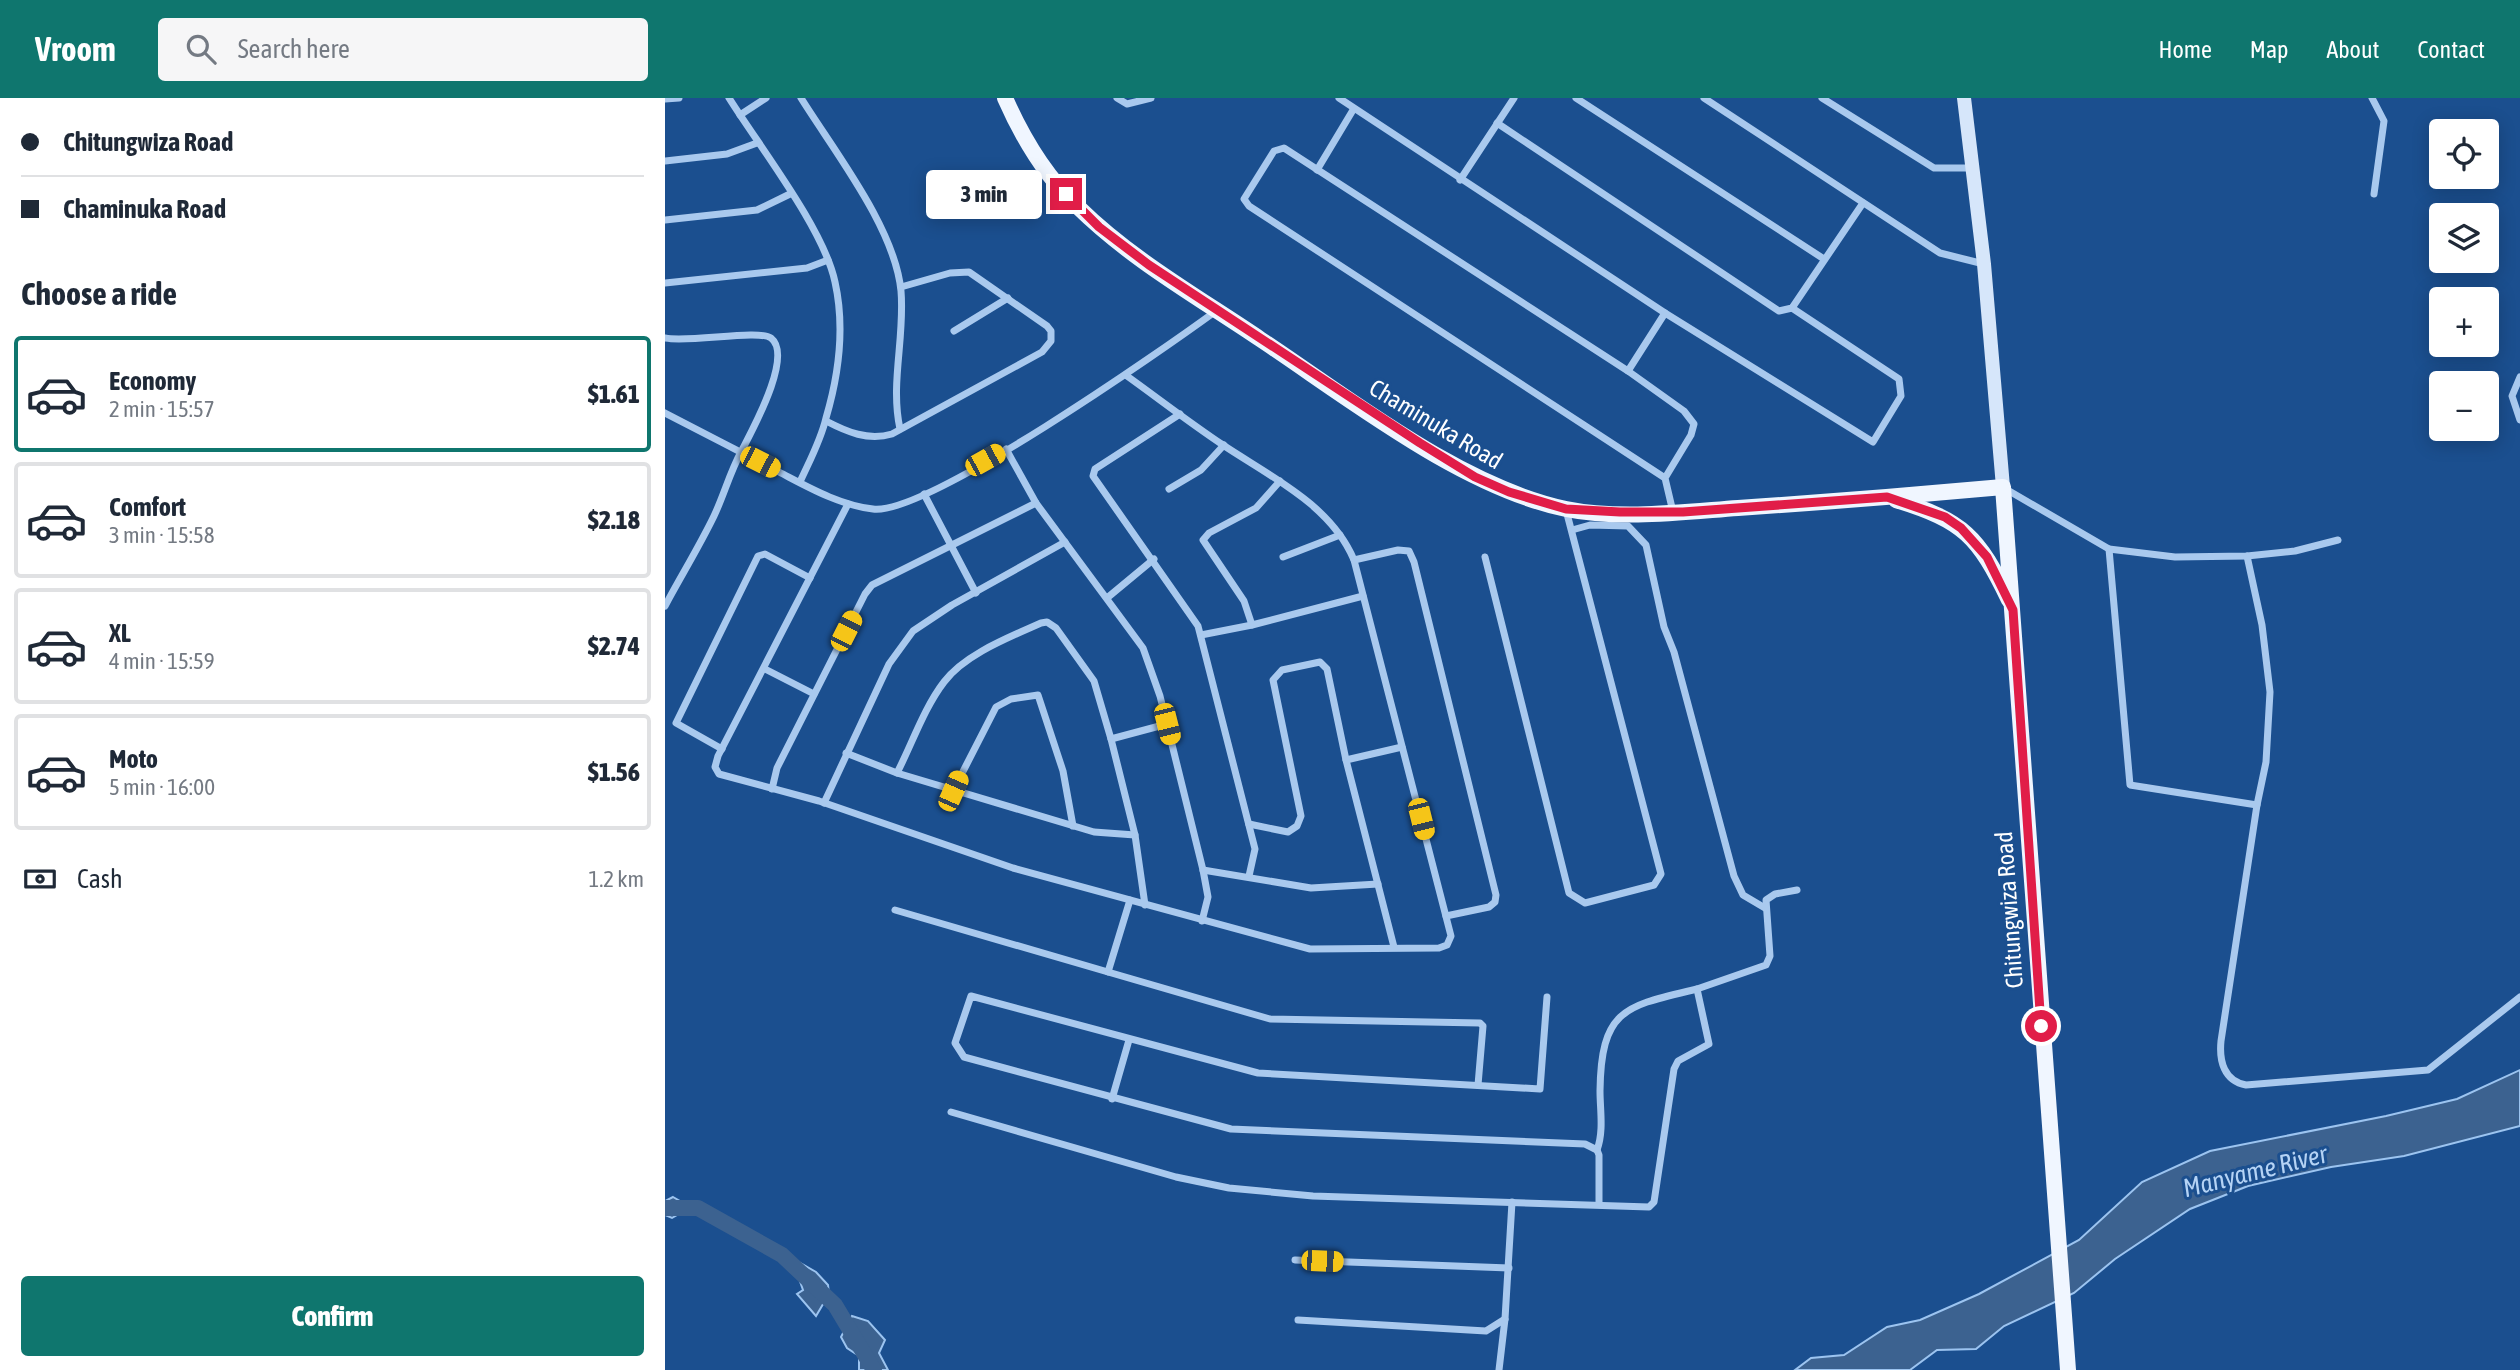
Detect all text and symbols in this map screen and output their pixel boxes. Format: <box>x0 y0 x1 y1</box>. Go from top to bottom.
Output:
search box <box>158 18 648 81</box>
text: Vroom <box>35 30 116 68</box>
icon: search <box>182 30 220 68</box>
text: Search here <box>238 34 350 64</box>
text: Home <box>2158 36 2212 63</box>
text: Map <box>2250 36 2288 63</box>
text: About <box>2326 36 2379 63</box>
text: Contact <box>2417 36 2485 63</box>
map controls <box>2429 119 2499 441</box>
button: locate <box>2429 119 2499 189</box>
text: Chitungwiza Road <box>63 127 233 157</box>
callout: 3 min <box>926 170 1041 218</box>
route end <box>1050 178 1082 210</box>
text: 3 min <box>961 181 1007 207</box>
text: Chaminuka Road <box>63 194 226 224</box>
button: layers <box>2429 203 2499 273</box>
text: Choose a ride <box>21 275 177 312</box>
button: + <box>2429 287 2499 357</box>
icon: car <box>25 363 88 426</box>
text: Economy <box>109 366 196 396</box>
button: − <box>2429 371 2499 441</box>
street label: Chaminuka Road <box>1365 374 1507 474</box>
text: $1.61 <box>588 379 640 409</box>
text: 2 min · 15:57 <box>109 396 215 422</box>
car <box>962 441 1009 479</box>
car <box>737 443 784 481</box>
icon: car <box>25 489 88 552</box>
text: Comfort <box>109 492 186 522</box>
text: $2.18 <box>588 505 640 535</box>
text: 3 min · 15:58 <box>109 522 215 548</box>
car <box>828 608 865 654</box>
icon: car <box>25 615 88 678</box>
text: XL <box>109 618 131 648</box>
text: $2.74 <box>588 631 640 661</box>
text: 4 min · 15:59 <box>109 648 215 674</box>
car <box>1152 701 1183 747</box>
icon: car <box>25 741 88 804</box>
text: Moto <box>109 744 158 774</box>
text: $1.56 <box>588 757 640 787</box>
car <box>935 768 972 814</box>
text: 5 min · 16:00 <box>109 774 215 800</box>
car <box>1406 796 1437 842</box>
street label: Chitungwiza Road <box>1990 831 2028 989</box>
icon: cash <box>21 860 59 898</box>
text: Cash <box>77 864 123 894</box>
text: 1.2 km <box>588 866 644 892</box>
route start <box>2025 1010 2057 1042</box>
water label: Manyame River <box>2180 1138 2332 1203</box>
car <box>1301 1250 1344 1272</box>
button: Confirm <box>21 1276 644 1356</box>

